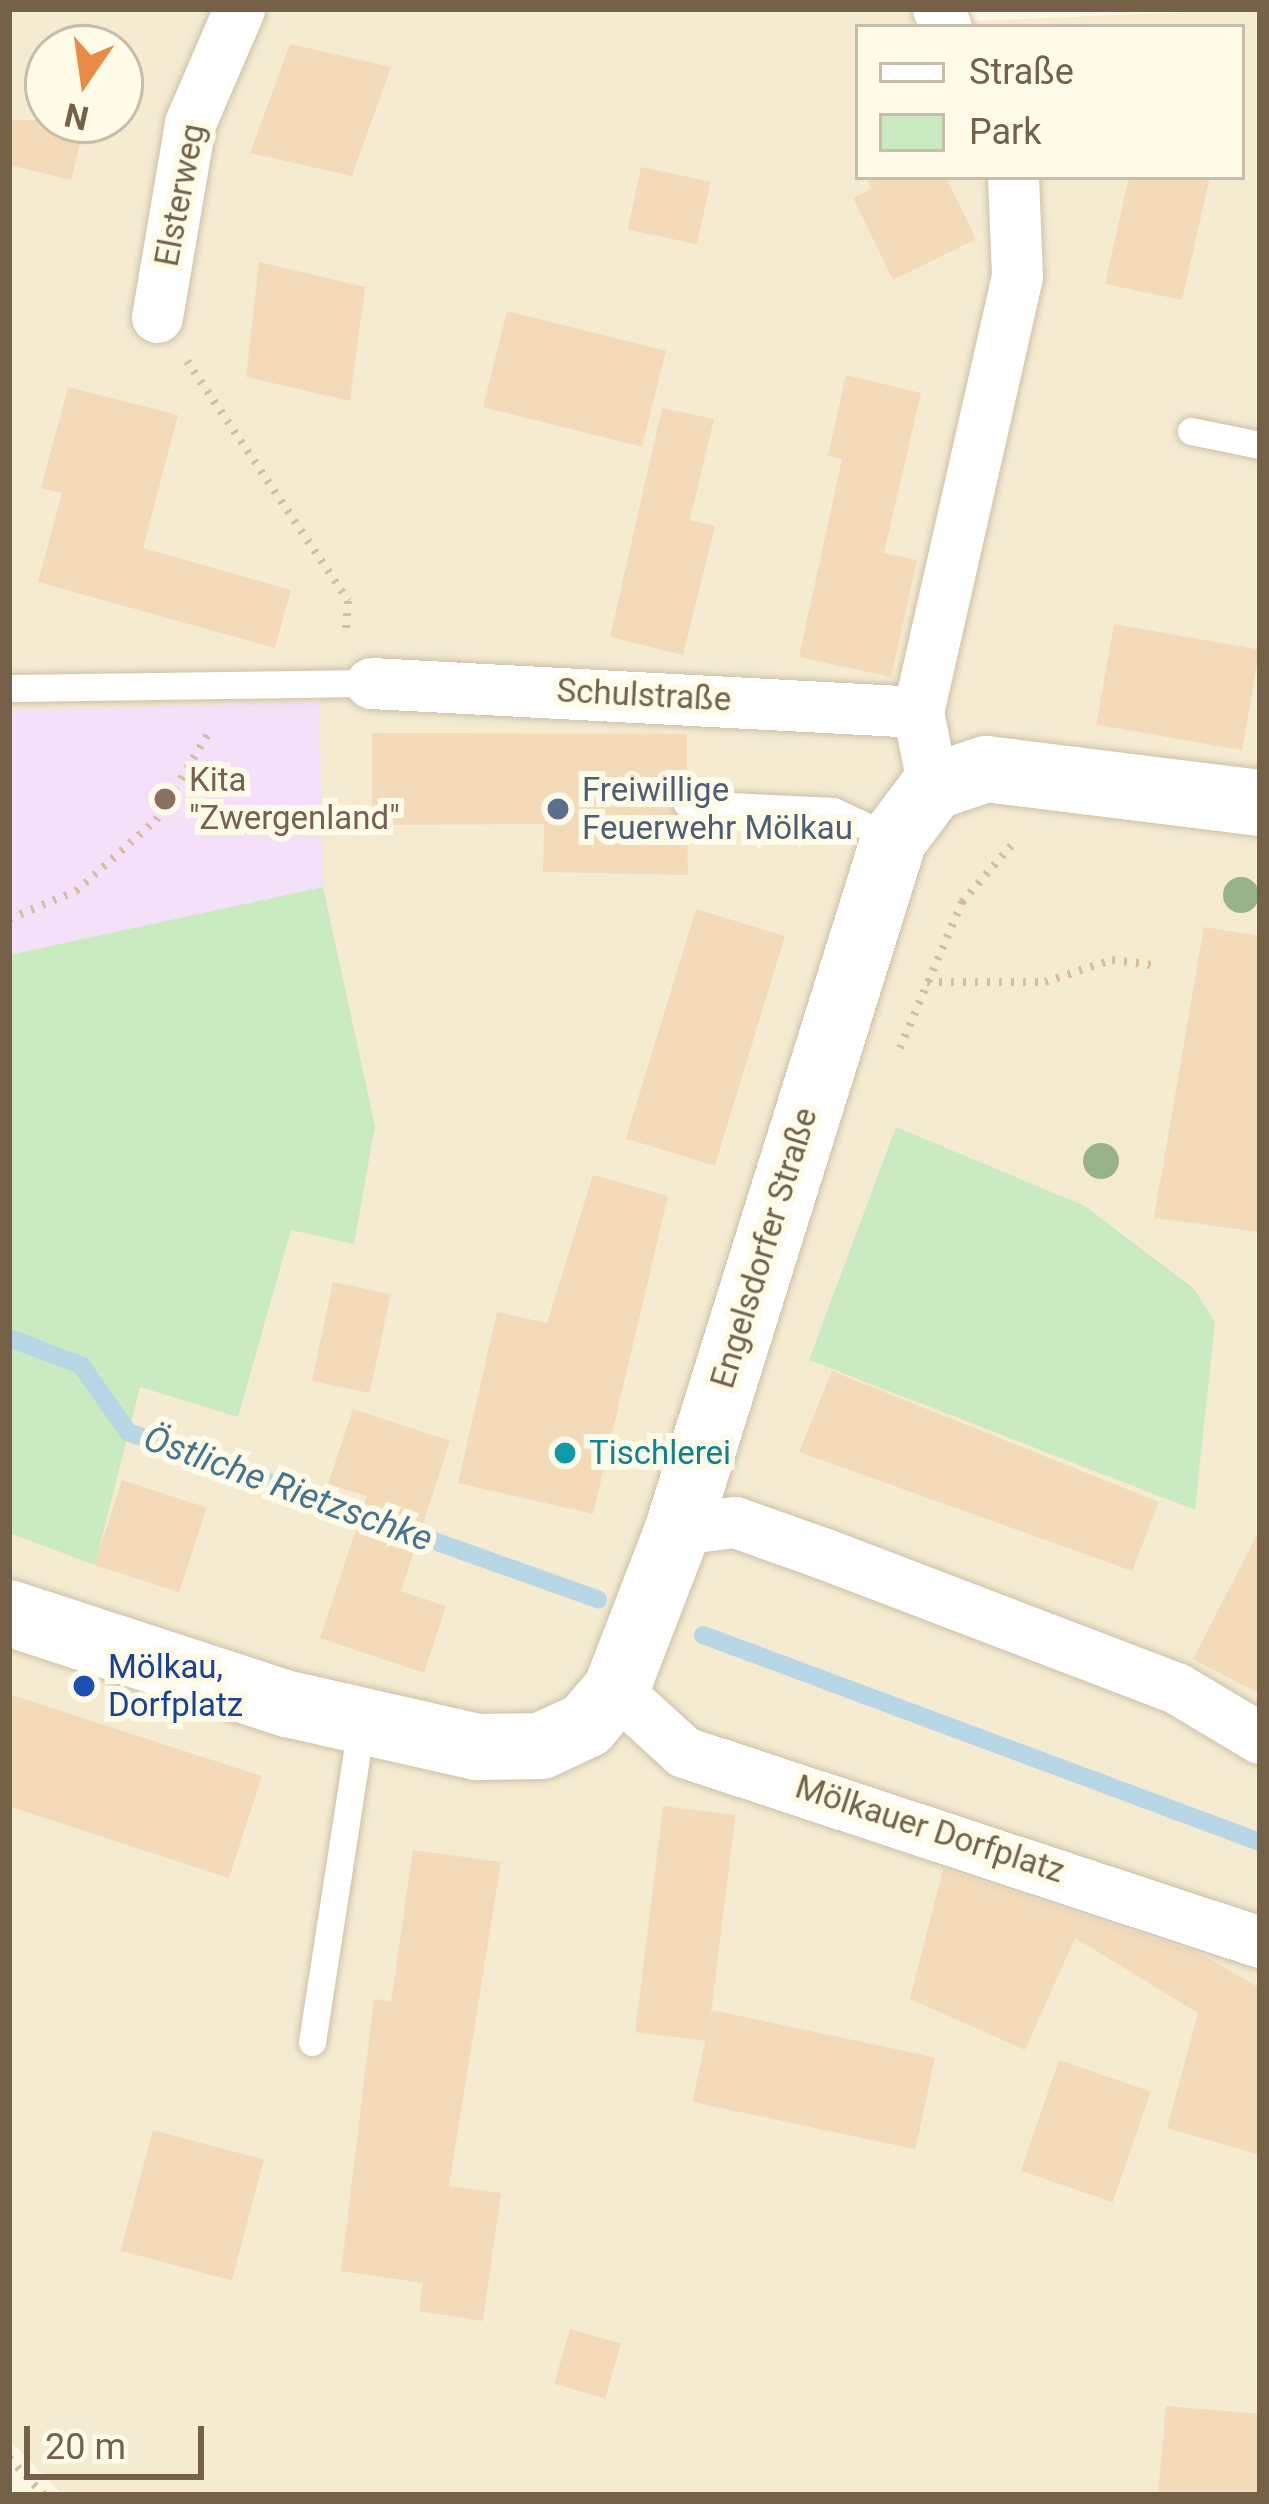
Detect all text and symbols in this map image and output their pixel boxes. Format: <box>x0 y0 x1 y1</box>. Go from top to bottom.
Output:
north arrow <box>24 24 144 144</box>
legend <box>855 24 1245 180</box>
text: Straße <box>969 51 1074 93</box>
text: N <box>61 95 92 138</box>
text: Park <box>969 111 1042 153</box>
street label: Elsterweg <box>147 120 213 270</box>
street label: Schulstraße <box>556 671 732 719</box>
place label: Kita "Zwergenland" <box>189 760 400 838</box>
place label: Freiwillige Feuerwehr Mölkau <box>582 770 853 848</box>
marker: Kita "Zwergenland" <box>152 786 178 812</box>
marker: Freiwillige Feuerwehr Mölkau <box>545 796 571 822</box>
street label: Engelsdorfer Straße <box>703 1103 825 1393</box>
water label: Östliche Rietzschke <box>138 1417 438 1561</box>
place label: Tischlerei <box>589 1433 731 1473</box>
marker: Tischlerei <box>552 1440 578 1466</box>
place label: Mölkau, Dorfplatz <box>108 1647 243 1725</box>
marker: Mölkau, Dorfplatz <box>71 1673 97 1699</box>
street label: Mölkauer Dorfplatz <box>791 1767 1069 1891</box>
scale bar <box>30 2402 210 2476</box>
text: 20 m <box>45 2426 126 2468</box>

